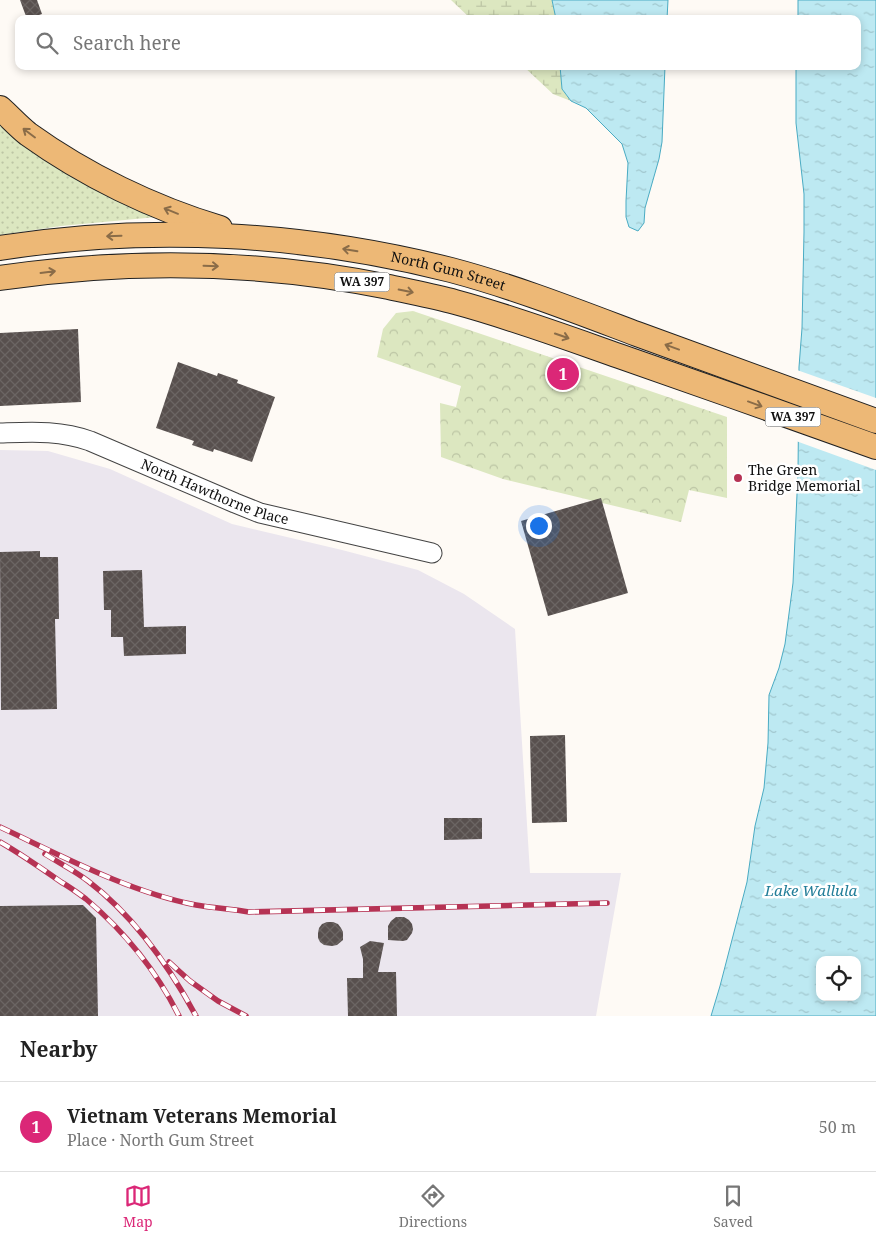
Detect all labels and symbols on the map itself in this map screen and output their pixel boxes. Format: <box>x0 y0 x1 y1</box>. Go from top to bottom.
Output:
one-way arrow <box>23 128 36 139</box>
one-way arrow <box>164 206 179 215</box>
one-way arrow <box>106 231 122 241</box>
one-way arrow <box>342 244 358 254</box>
street label: North Gum Street <box>389 247 508 295</box>
one-way arrow <box>202 261 218 270</box>
one-way arrow <box>40 267 56 277</box>
road number: WA 397 <box>334 272 390 292</box>
one-way arrow <box>398 287 414 296</box>
one-way arrow <box>554 332 569 341</box>
one-way arrow <box>665 342 680 351</box>
pin: 1 <box>547 355 579 393</box>
one-way arrow <box>747 400 762 409</box>
road number: WA 397 <box>766 408 820 427</box>
street label: North Hawthorne Place <box>138 454 291 528</box>
place label: The Green Bridge Memorial <box>748 460 861 495</box>
marker: The Green Bridge Memorial <box>732 472 744 484</box>
your location <box>526 513 552 539</box>
water label: Lake Wallula <box>764 880 858 900</box>

